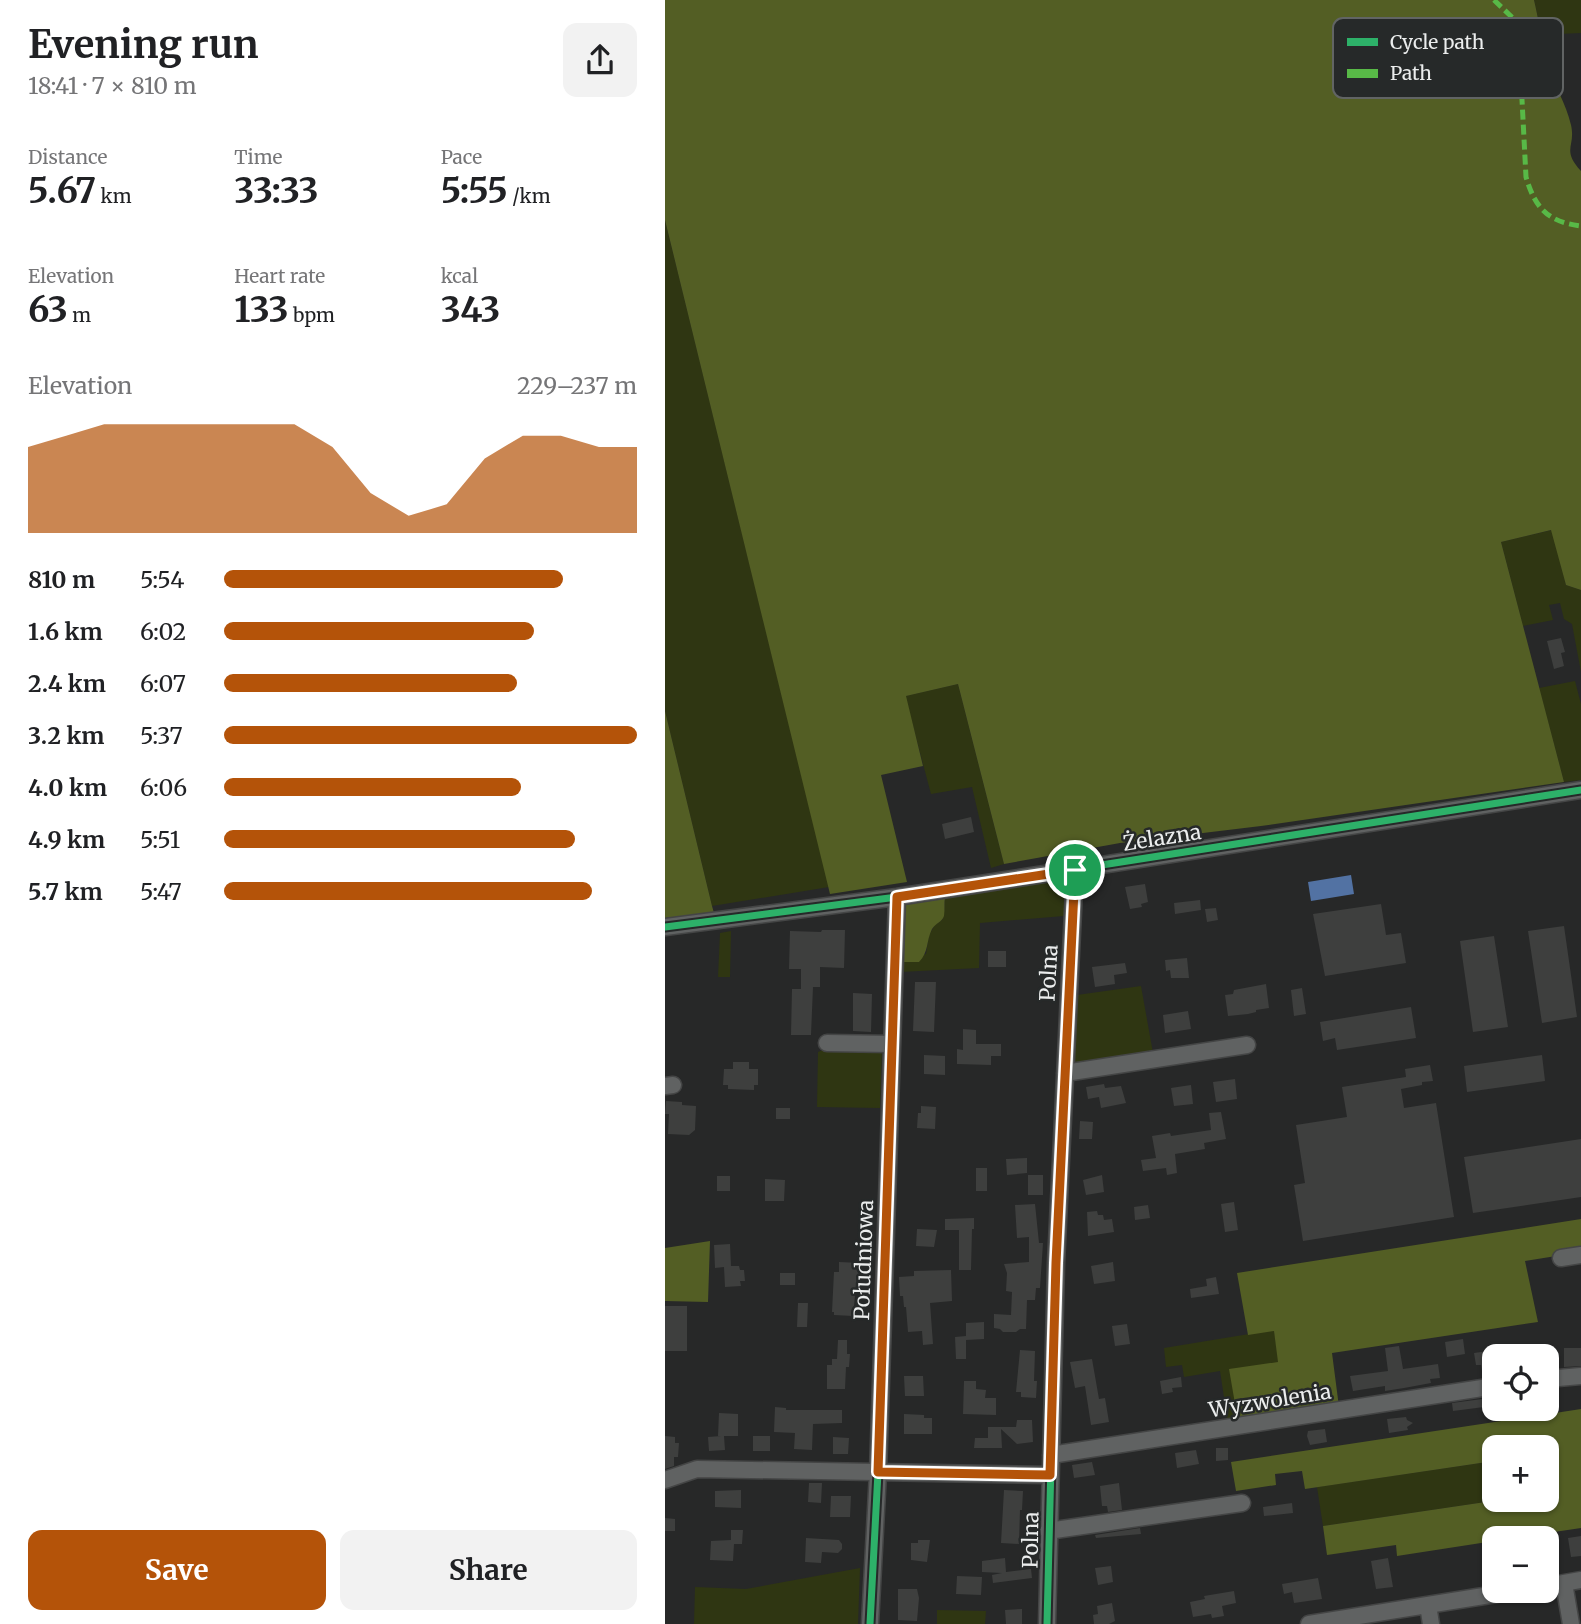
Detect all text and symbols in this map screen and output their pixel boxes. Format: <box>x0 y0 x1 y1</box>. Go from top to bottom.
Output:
legend <box>1333 18 1563 98</box>
text: Evening run <box>28 21 259 68</box>
button: share <box>563 23 637 97</box>
text: Cycle path <box>1390 30 1485 54</box>
text: Path <box>1390 61 1432 85</box>
text: 18:41 · 7 × 810 m <box>28 71 197 100</box>
text: Distance <box>28 145 107 169</box>
text: Time <box>234 145 283 169</box>
text: Pace <box>441 145 482 169</box>
text: 5.67 <box>28 169 96 213</box>
text: 33:33 <box>234 169 319 213</box>
text: 5:55 <box>441 169 508 213</box>
text: km <box>96 184 132 208</box>
text: /km <box>508 184 551 208</box>
text: Elevation <box>28 264 114 288</box>
text: Heart rate <box>234 264 325 288</box>
text: kcal <box>441 264 478 288</box>
text: 63 <box>28 288 68 332</box>
text: 133 <box>234 288 289 332</box>
text: 343 <box>441 288 500 332</box>
text: m <box>68 303 91 327</box>
text: bpm <box>289 303 335 327</box>
text: Elevation <box>28 371 132 400</box>
text: 229–237 m <box>517 371 637 400</box>
text: 810 m <box>28 565 95 594</box>
text: 5:54 <box>140 565 185 594</box>
text: 1.6 km <box>28 617 103 646</box>
text: 6:02 <box>140 617 186 646</box>
text: 2.4 km <box>28 669 106 698</box>
text: 6:07 <box>140 669 186 698</box>
text: 3.2 km <box>28 721 105 750</box>
text: 5:37 <box>140 721 183 750</box>
text: 4.0 km <box>28 773 107 802</box>
text: 6:06 <box>140 773 187 802</box>
street label: Żelazna <box>1121 818 1203 857</box>
text: 4.9 km <box>28 825 105 854</box>
text: 5:51 <box>140 825 180 854</box>
pin <box>1045 840 1105 900</box>
icon: arrive <box>1056 851 1094 889</box>
text: 5.7 km <box>28 877 103 906</box>
text: 5:47 <box>140 877 182 906</box>
street label: Polna <box>1034 944 1063 1002</box>
street label: Południowa <box>848 1199 879 1321</box>
map controls <box>1482 1344 1559 1603</box>
button: locate <box>1482 1344 1559 1421</box>
street label: Wyzwolenia <box>1206 1378 1333 1424</box>
button: + <box>1482 1435 1559 1512</box>
street label: Polna <box>1017 1511 1044 1569</box>
button: − <box>1482 1526 1559 1603</box>
button: Save <box>28 1530 326 1610</box>
button: Share <box>340 1530 637 1610</box>

